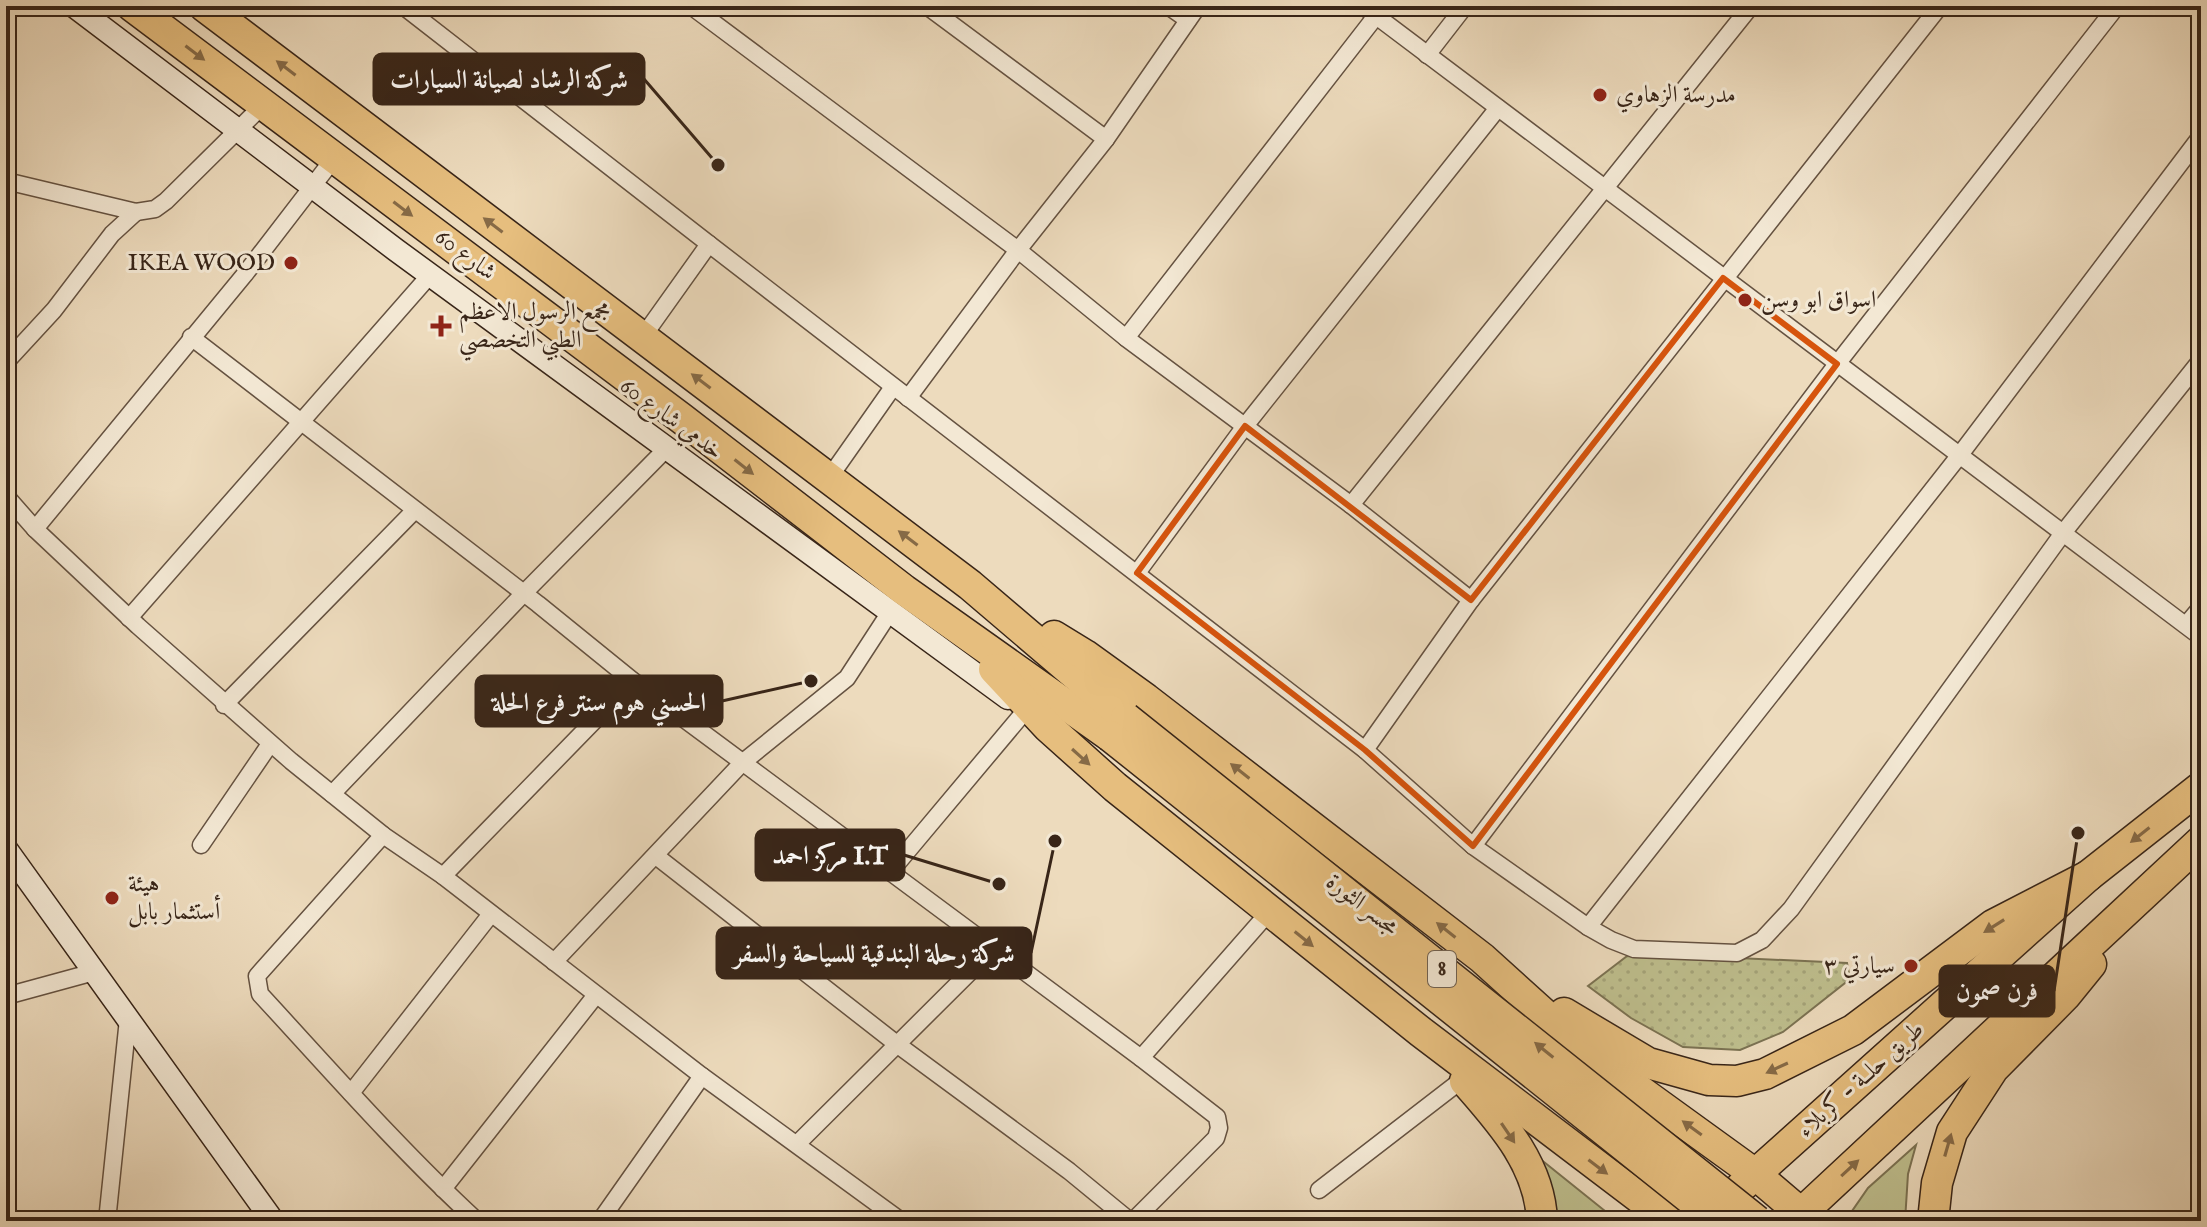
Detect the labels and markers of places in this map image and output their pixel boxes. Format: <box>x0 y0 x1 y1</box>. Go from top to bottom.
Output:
callout: شركة الرشاد لصيانة السيارات <box>374 54 644 104</box>
place label: مدرسة الزهاوي <box>1616 80 1736 113</box>
marker: مدرسة الزهاوي <box>1591 86 1609 104</box>
place label: IKEA WOOD <box>128 248 275 279</box>
marker: IKEA WOOD <box>282 254 300 272</box>
place label: اسواق ابو وسن <box>1761 285 1876 316</box>
marker: اسواق ابو وسن <box>1736 291 1754 309</box>
place label: مجمع الرسول الاعظم الطبي التخصصي <box>459 297 610 361</box>
marker: مجمع الرسول الاعظم الطبي التخصصي <box>430 315 452 337</box>
callout: الحسني هوم سنتر فرع الحلة <box>476 676 722 726</box>
callout: مركز احمد I.T <box>756 830 904 880</box>
place label: هيئة أستثمار بابل <box>128 869 221 928</box>
marker: هيئة أستثمار بابل <box>103 889 121 907</box>
callout: شركة رحلة البندقية للسياحة والسفر <box>717 928 1031 978</box>
place label: سيارتي ٣ <box>1824 951 1895 984</box>
marker: سيارتي ٣ <box>1902 957 1920 975</box>
callout: فرن صمون <box>1940 966 2054 1016</box>

